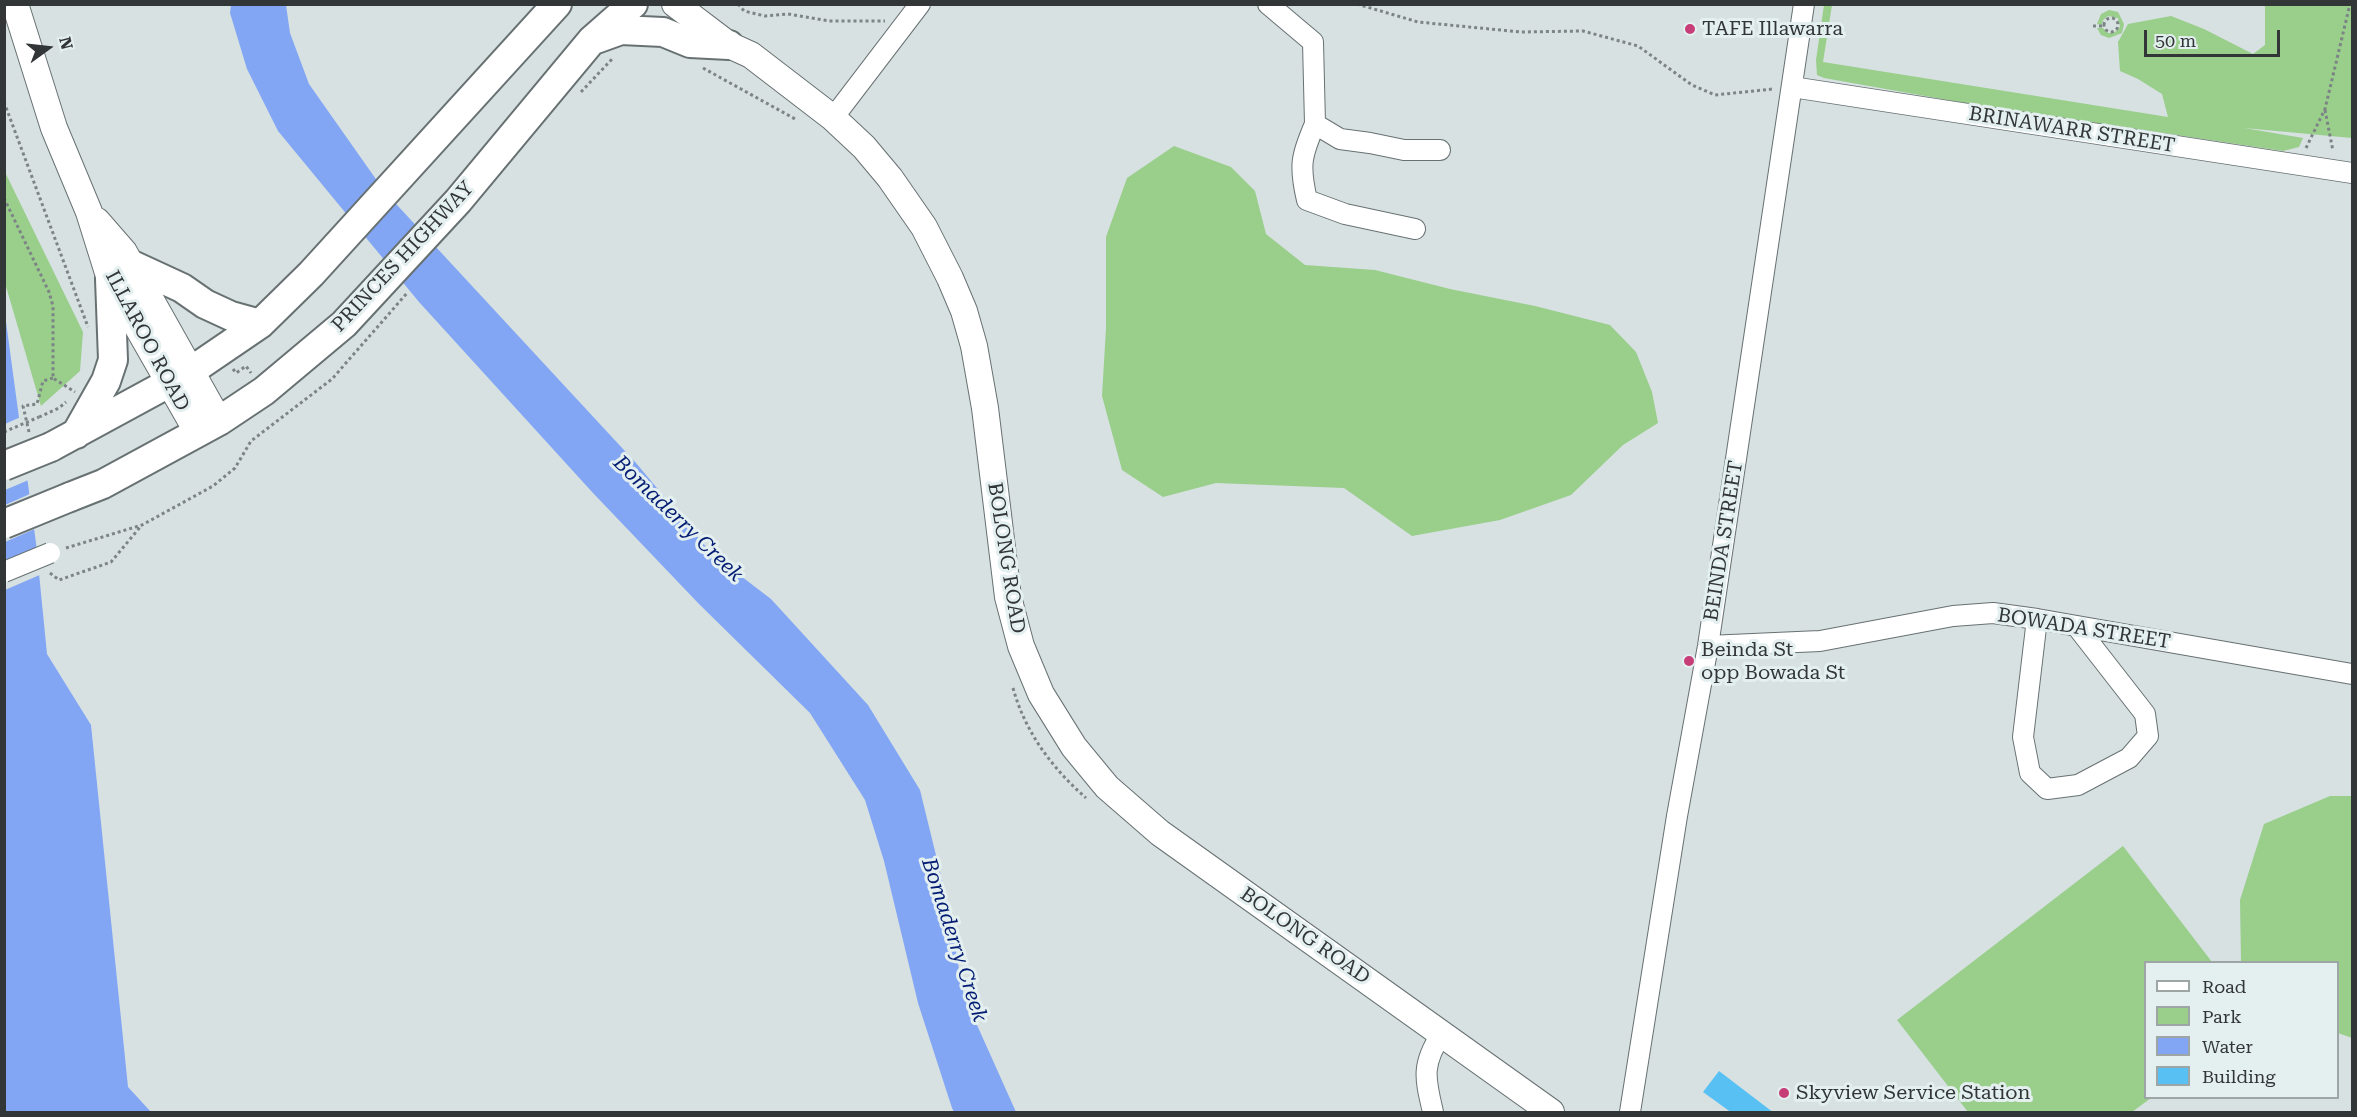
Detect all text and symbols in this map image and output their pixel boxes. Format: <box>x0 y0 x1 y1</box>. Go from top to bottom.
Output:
place label: TAFE Illawarra <box>1702 17 1843 41</box>
north arrow <box>18 18 78 78</box>
scale bar <box>2147 18 2284 56</box>
marker: TAFE Illawarra <box>1683 22 1697 36</box>
text: 50 m <box>2155 30 2196 51</box>
text: N <box>55 35 77 52</box>
street label: BRINAWARR STREET <box>1967 102 2177 158</box>
street label: PRINCES HIGHWAY <box>327 177 479 337</box>
street label: ILLAROO ROAD <box>100 267 194 415</box>
water label: Bomaderry Creek <box>608 451 748 587</box>
street label: BEINDA STREET <box>1699 459 1749 623</box>
street label: BOLONG ROAD <box>982 481 1030 635</box>
street label: BOWADA STREET <box>1996 603 2172 655</box>
place label: Beinda St opp Bowada St <box>1701 638 1845 685</box>
marker: Beinda St opp Bowada St <box>1682 654 1696 668</box>
water label: Bomaderry Creek <box>916 855 992 1025</box>
street label: BOLONG ROAD <box>1236 882 1374 990</box>
legend <box>2144 961 2339 1099</box>
text: Road <box>2202 976 2246 997</box>
text: Park <box>2202 1006 2242 1027</box>
text: Water <box>2202 1036 2253 1057</box>
text: Building <box>2202 1066 2276 1087</box>
place label: Skyview Service Station <box>1796 1081 2031 1105</box>
marker: Skyview Service Station <box>1777 1086 1791 1100</box>

